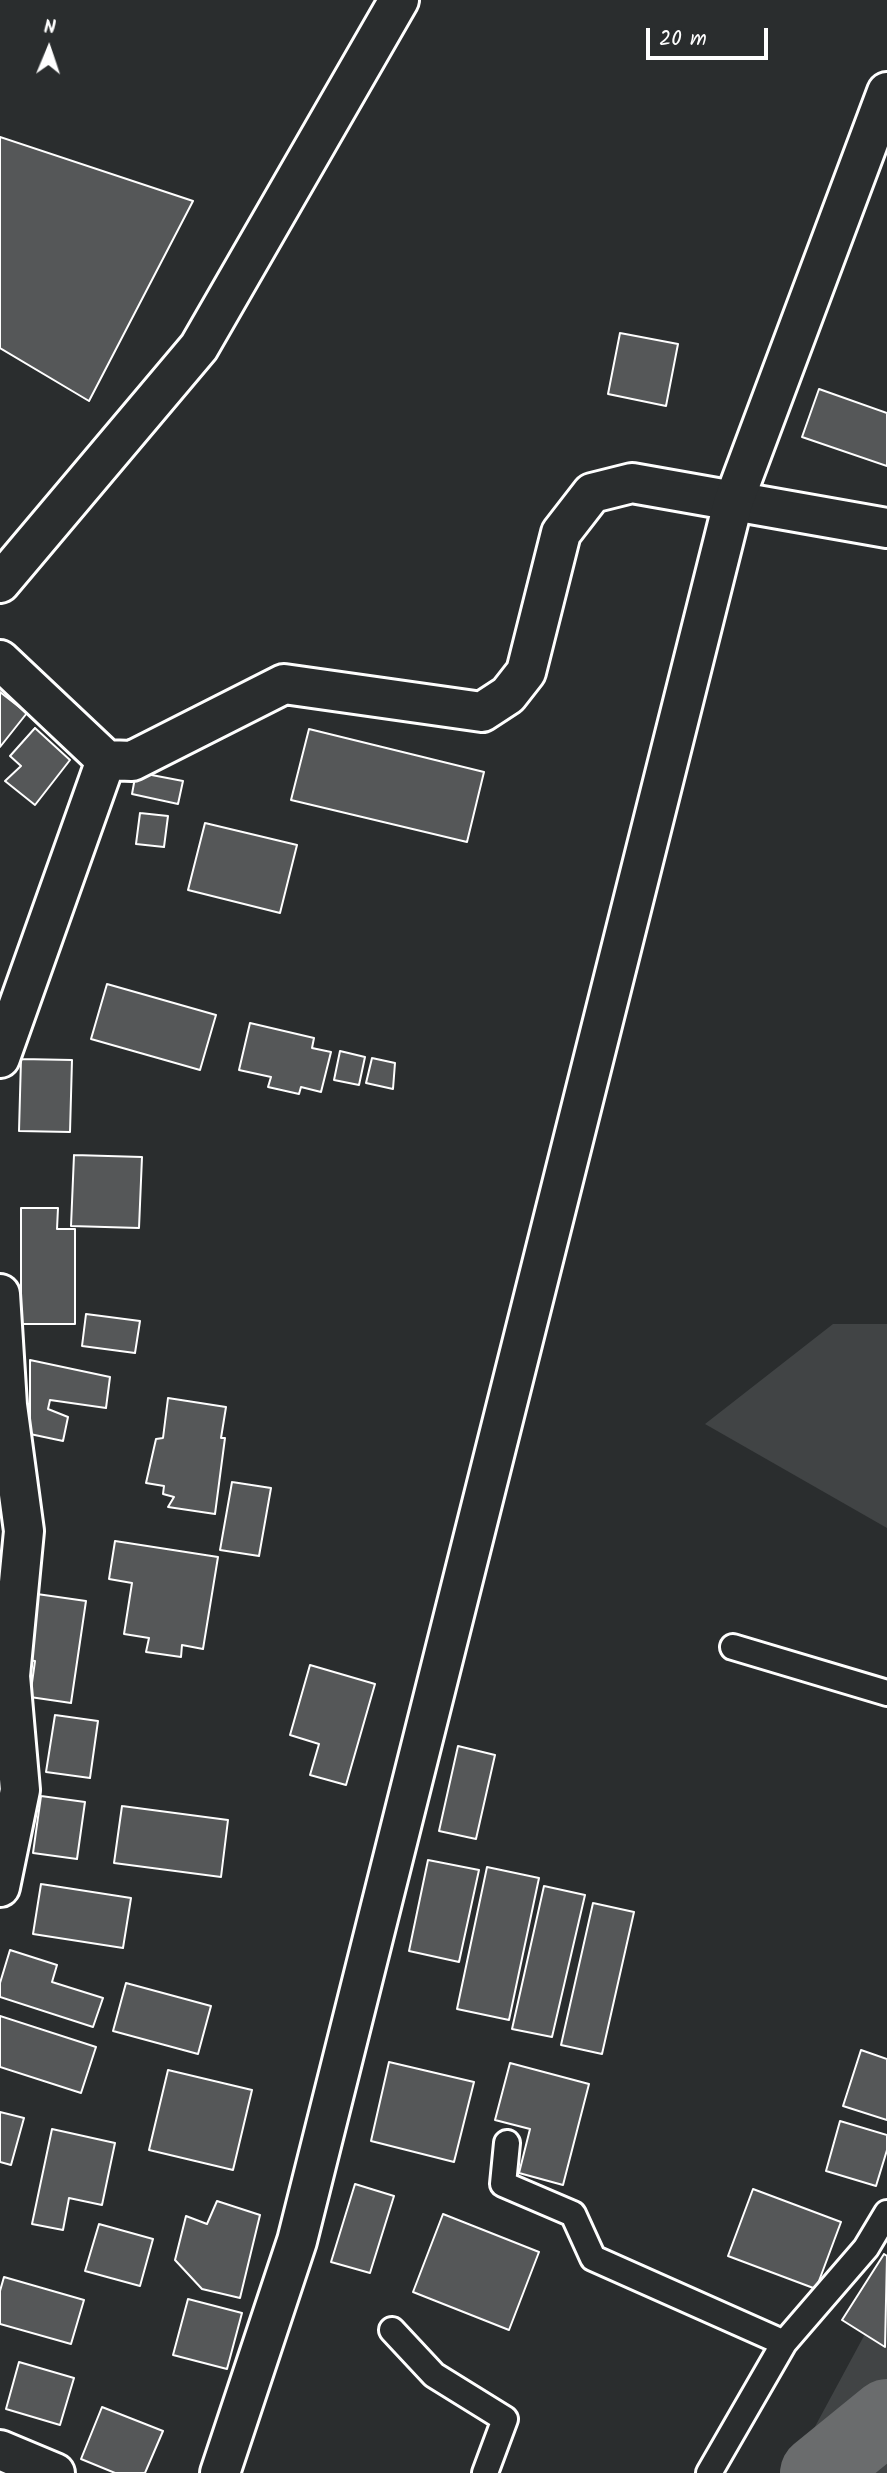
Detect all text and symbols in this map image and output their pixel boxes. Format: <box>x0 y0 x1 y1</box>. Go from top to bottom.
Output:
text: N <box>43 13 56 43</box>
north arrow <box>14 14 84 84</box>
scale bar <box>649 14 772 58</box>
text: 20 m <box>659 23 707 56</box>

